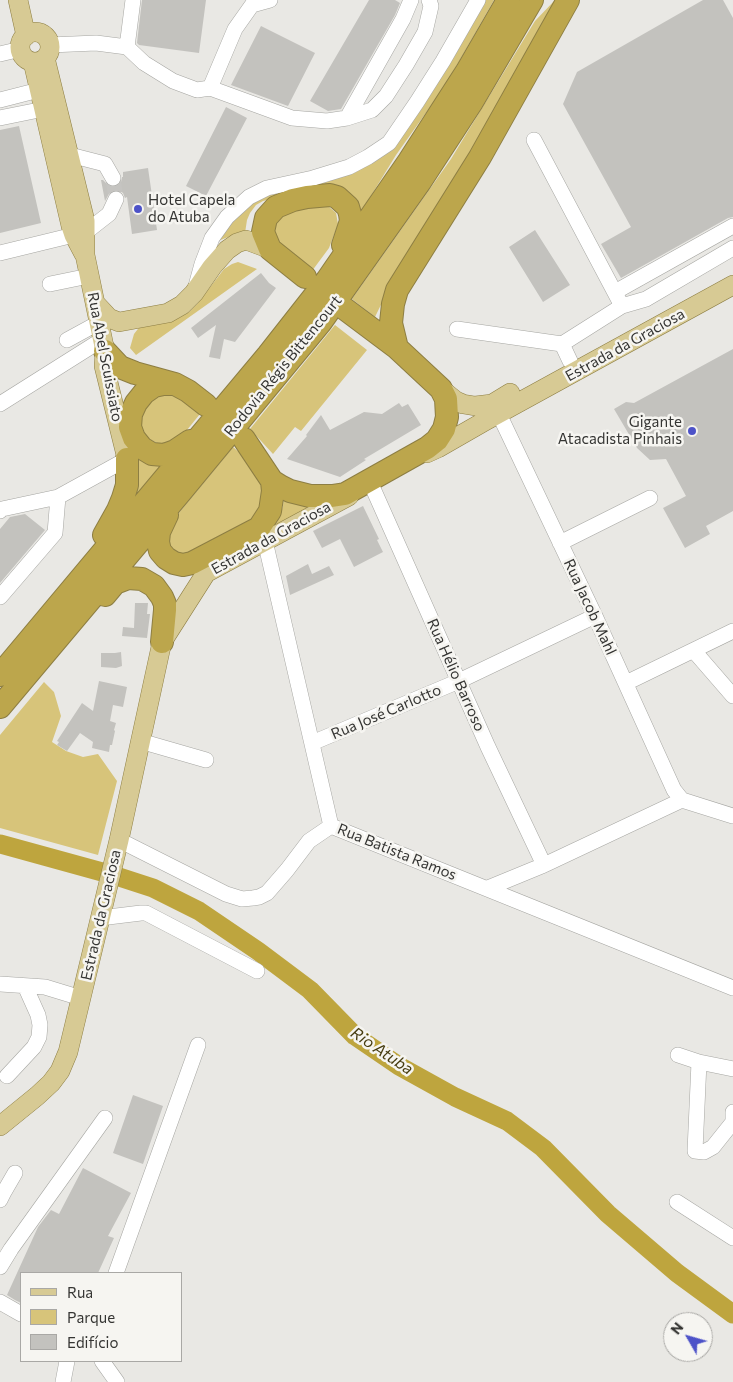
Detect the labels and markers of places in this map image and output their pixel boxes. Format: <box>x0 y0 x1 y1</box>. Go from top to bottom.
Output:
place label: Hotel Capela do Atuba <box>148 191 235 226</box>
marker: Hotel Capela do Atuba <box>132 203 144 215</box>
place label: Gigante Atacadista Pinhais <box>558 413 682 448</box>
marker: Gigante Atacadista Pinhais <box>686 425 698 437</box>

